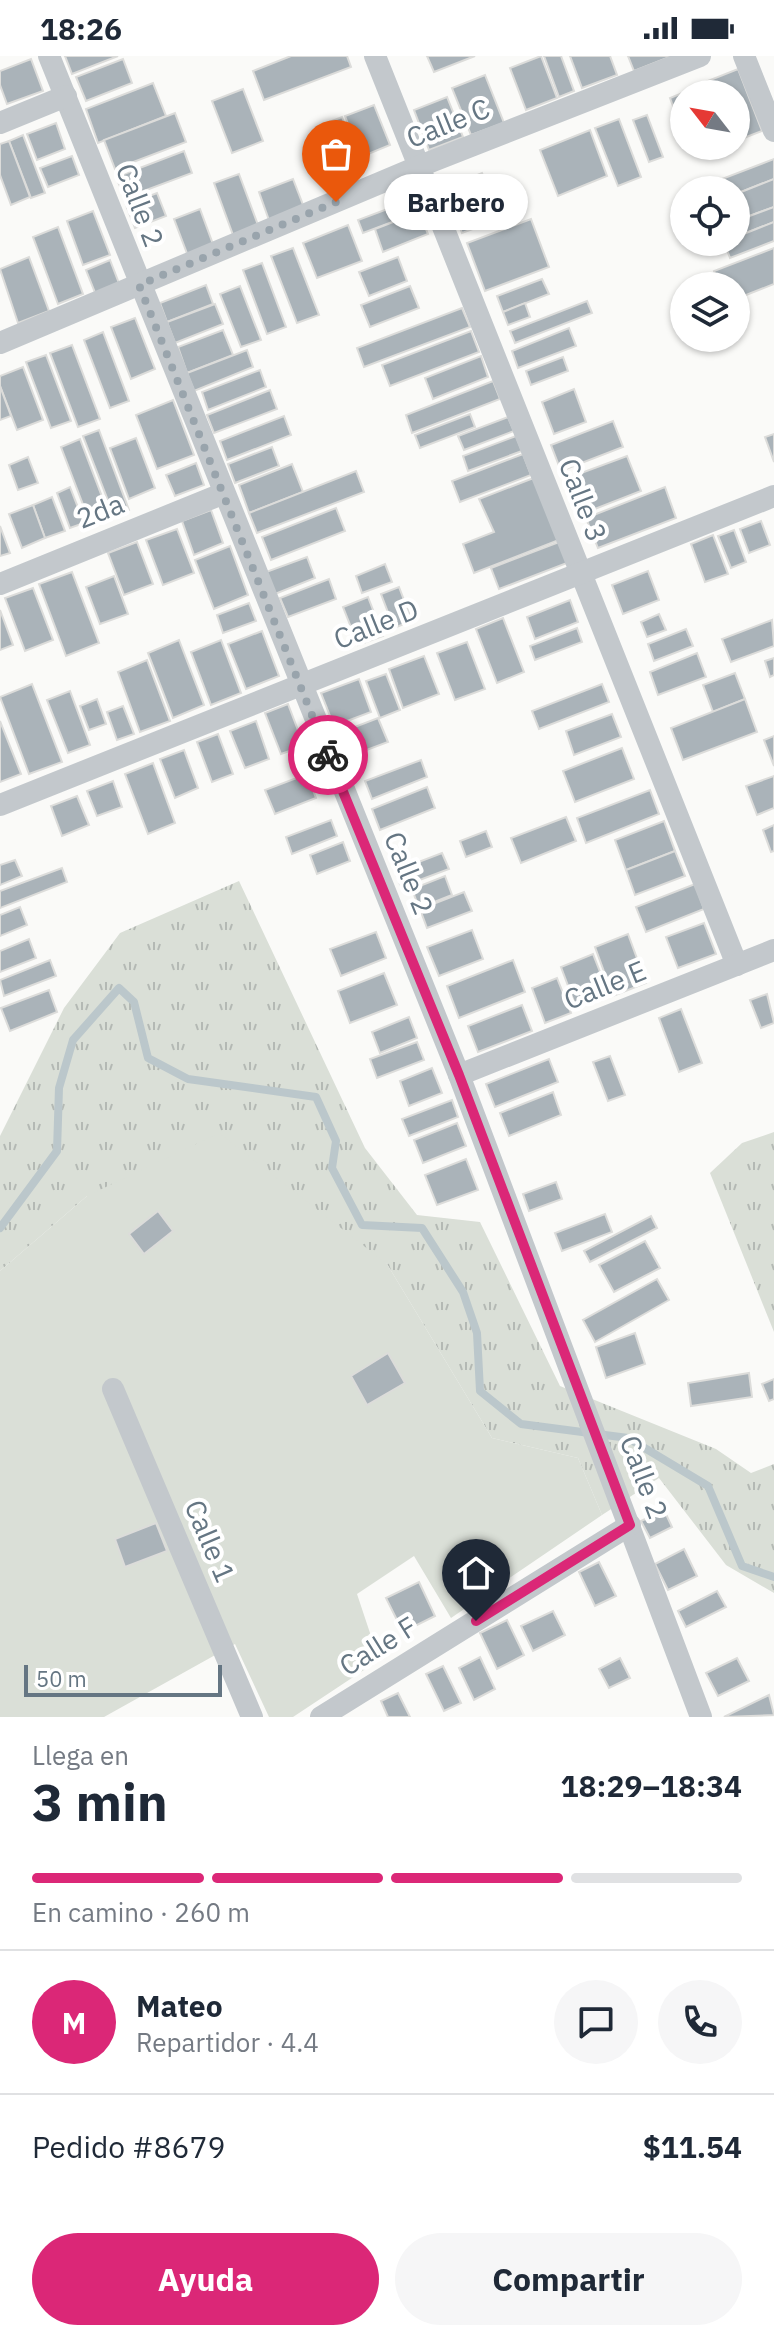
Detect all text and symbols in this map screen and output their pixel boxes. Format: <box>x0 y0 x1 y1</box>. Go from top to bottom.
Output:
text: 18:26 <box>40 9 122 48</box>
north arrow <box>670 80 750 160</box>
map controls <box>670 80 750 352</box>
street label: Calle C <box>401 89 495 156</box>
pin <box>302 120 370 202</box>
icon: bag <box>314 132 358 176</box>
street label: Calle 2 <box>108 158 173 252</box>
callout: Barbero <box>384 174 528 230</box>
button: locate <box>670 176 750 256</box>
text: Barbero <box>407 185 505 219</box>
button: layers <box>670 272 750 352</box>
street label: Calle 3 <box>551 453 616 547</box>
street label: 2da <box>71 484 129 537</box>
street label: Calle D <box>328 590 424 657</box>
courier <box>288 715 368 795</box>
icon: bike <box>306 733 350 777</box>
street label: Calle 2 <box>376 826 443 920</box>
street label: Calle E <box>558 951 651 1018</box>
street label: Calle 2 <box>612 1430 677 1524</box>
street label: Calle 1 <box>177 1494 244 1588</box>
pin <box>442 1539 510 1621</box>
icon: home <box>454 1551 498 1595</box>
street label: Calle F <box>332 1607 424 1684</box>
scale bar <box>24 1661 222 1697</box>
text: 50 m <box>36 1664 87 1693</box>
text: Llega en <box>32 1738 129 1772</box>
text: 18:29–18:34 <box>561 1766 742 1805</box>
text: 3 min <box>32 1768 168 1835</box>
text: En camino · 260 m <box>32 1895 250 1929</box>
button: chat <box>554 1980 638 2064</box>
button: phone <box>658 1980 742 2064</box>
text: Mateo <box>136 1986 223 2025</box>
text: M <box>62 2003 86 2042</box>
text: Repartidor · 4.4 <box>136 2025 319 2059</box>
text: Pedido #8679 <box>32 2127 226 2166</box>
text: $11.54 <box>643 2127 742 2166</box>
button: Ayuda <box>32 2233 379 2325</box>
button: Compartir <box>395 2233 742 2325</box>

